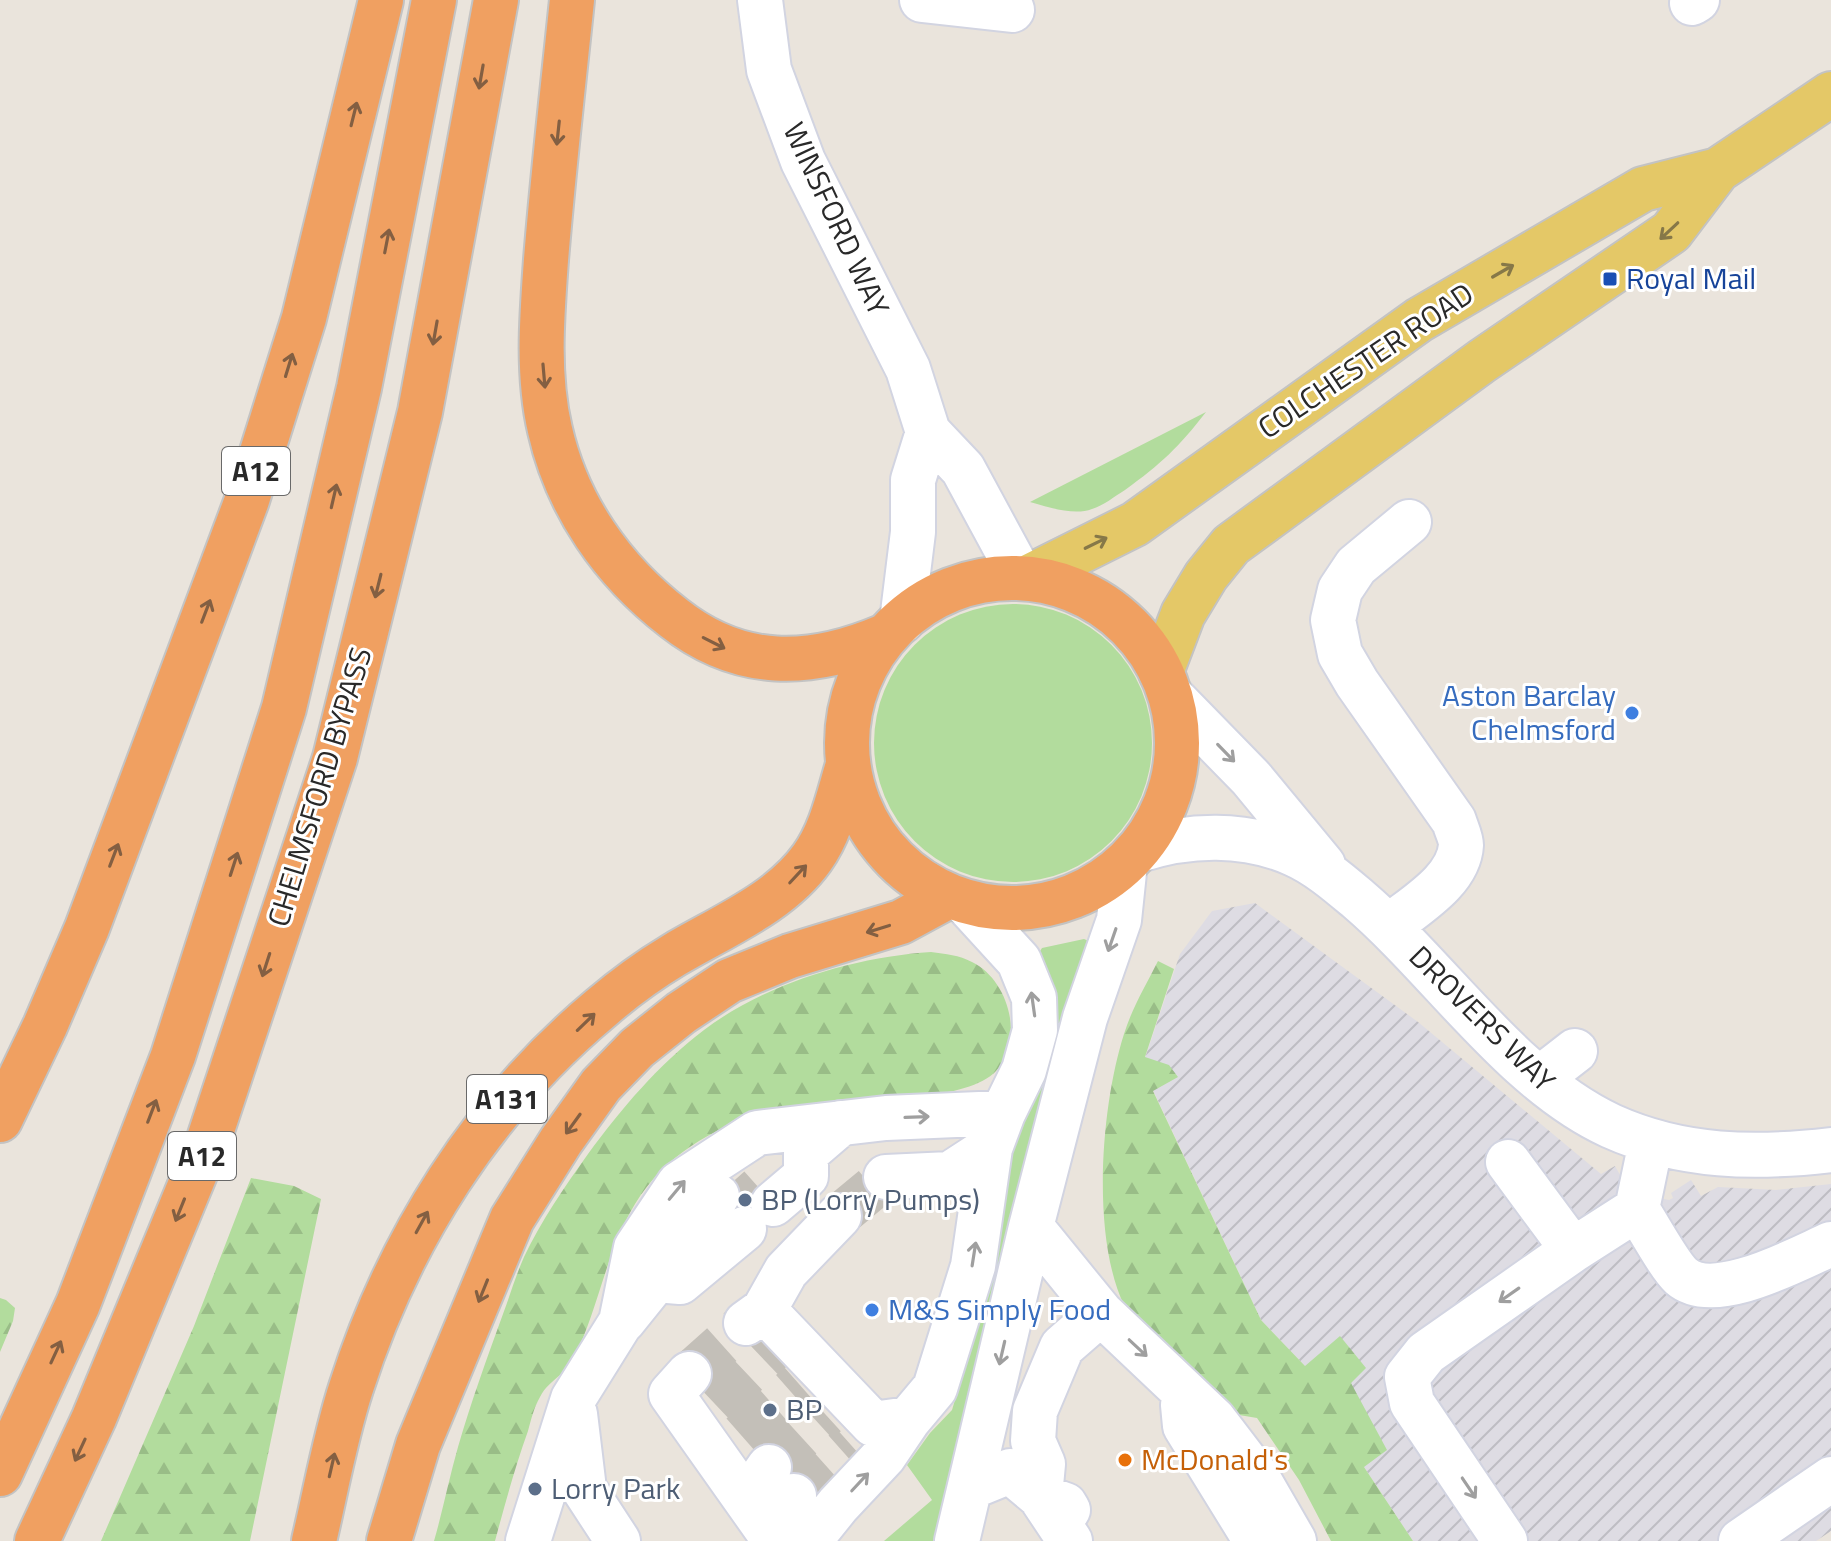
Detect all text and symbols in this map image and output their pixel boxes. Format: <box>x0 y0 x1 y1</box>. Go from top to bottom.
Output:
one-way arrow <box>473 63 488 89</box>
one-way arrow <box>347 101 362 127</box>
street label: WINSFORD WAY <box>772 114 902 323</box>
one-way arrow <box>551 119 566 146</box>
one-way arrow <box>1659 221 1679 240</box>
one-way arrow <box>381 229 396 255</box>
place label: Royal Mail <box>1626 255 1756 301</box>
one-way arrow <box>1491 263 1514 279</box>
marker: Royal Mail <box>1601 270 1619 288</box>
street label: COLCHESTER ROAD <box>1248 271 1483 450</box>
one-way arrow <box>426 319 441 345</box>
one-way arrow <box>282 353 297 379</box>
one-way arrow <box>537 362 552 389</box>
road number: A12 <box>222 447 290 495</box>
one-way arrow <box>327 484 342 509</box>
one-way arrow <box>1084 535 1108 550</box>
one-way arrow <box>369 573 384 598</box>
one-way arrow <box>200 600 214 624</box>
one-way arrow <box>702 636 726 652</box>
street label: CHELMSFORD BYPASS <box>255 641 383 932</box>
place label: Aston Barclay Chelmsford <box>1442 672 1616 752</box>
marker: Aston Barclay Chelmsford <box>1623 704 1641 722</box>
one-way arrow <box>1217 743 1236 763</box>
one-way arrow <box>108 843 122 868</box>
one-way arrow <box>228 852 242 877</box>
one-way arrow <box>788 864 807 884</box>
one-way arrow <box>866 922 892 937</box>
one-way arrow <box>1104 927 1119 952</box>
street label: DROVERS WAY <box>1399 934 1567 1102</box>
one-way arrow <box>258 953 273 978</box>
one-way arrow <box>1025 991 1040 1018</box>
one-way arrow <box>576 1013 595 1032</box>
road number: A131 <box>467 1075 547 1123</box>
one-way arrow <box>146 1099 160 1123</box>
one-way arrow <box>903 1109 929 1124</box>
one-way arrow <box>565 1113 582 1134</box>
road number: A12 <box>168 1132 236 1180</box>
place label: BP (Lorry Pumps) <box>761 1176 980 1222</box>
one-way arrow <box>667 1180 685 1201</box>
marker: BP (Lorry Pumps) <box>736 1191 754 1209</box>
one-way arrow <box>171 1197 186 1222</box>
one-way arrow <box>415 1211 430 1235</box>
one-way arrow <box>967 1242 982 1267</box>
one-way arrow <box>474 1278 489 1303</box>
place label: M&S Simply Food <box>888 1286 1111 1332</box>
one-way arrow <box>1499 1286 1520 1303</box>
marker: M&S Simply Food <box>863 1301 881 1319</box>
one-way arrow <box>994 1339 1009 1365</box>
one-way arrow <box>1128 1339 1148 1358</box>
one-way arrow <box>49 1340 64 1364</box>
place label: BP <box>786 1386 822 1432</box>
marker: BP <box>761 1401 779 1419</box>
place label: McDonald's <box>1141 1436 1288 1482</box>
one-way arrow <box>71 1437 86 1462</box>
marker: McDonald's <box>1116 1451 1134 1469</box>
one-way arrow <box>326 1453 341 1479</box>
place label: Lorry Park <box>551 1465 680 1511</box>
one-way arrow <box>850 1473 869 1492</box>
one-way arrow <box>1461 1476 1477 1498</box>
marker: Lorry Park <box>526 1480 544 1498</box>

